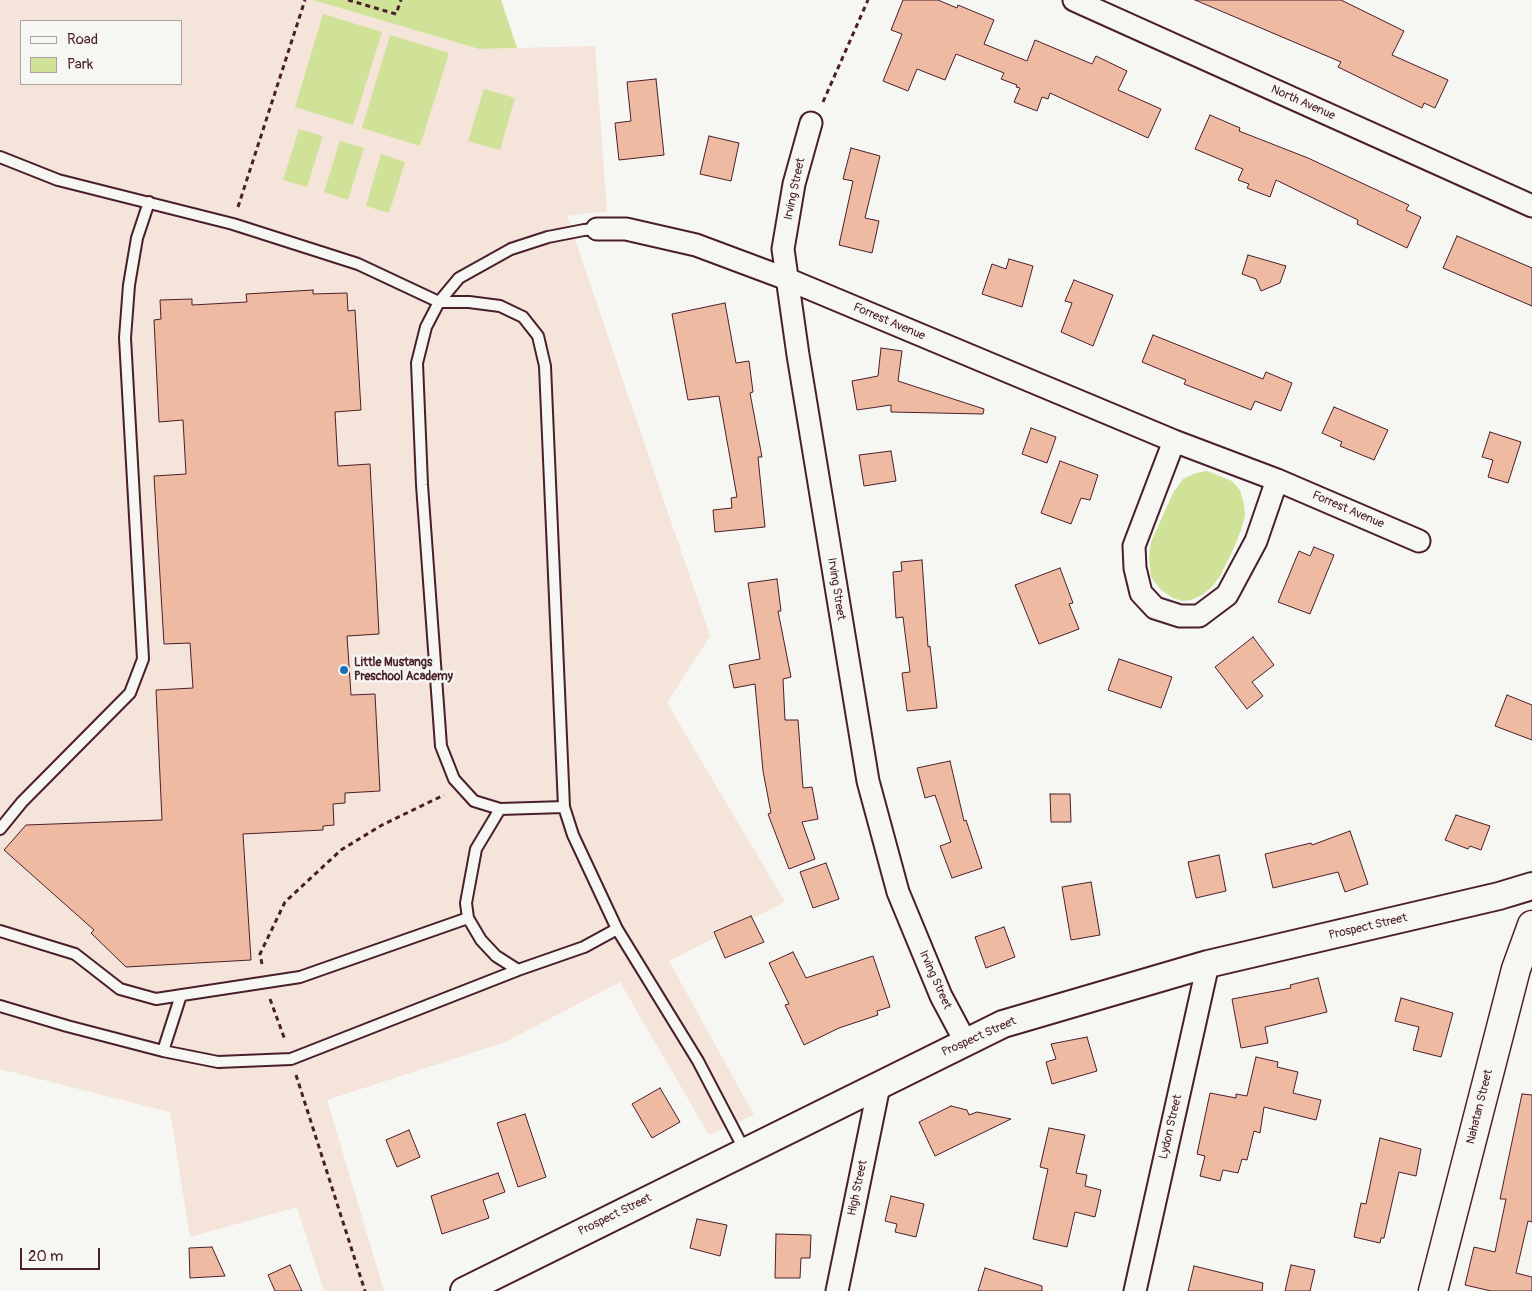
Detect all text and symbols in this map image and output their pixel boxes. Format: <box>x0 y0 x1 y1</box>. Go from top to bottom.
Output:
legend <box>20 20 182 85</box>
text: Road <box>67 30 98 49</box>
text: Park <box>67 55 93 74</box>
street label: North Avenue <box>1269 82 1337 124</box>
street label: Irving Street <box>781 157 809 221</box>
street label: Forrest Avenue <box>851 300 927 344</box>
street label: Forrest Avenue <box>1310 488 1386 532</box>
street label: Irving Street <box>824 557 848 621</box>
place label: Little Mustangs Preschool Academy <box>354 656 453 684</box>
marker: Little Mustangs Preschool Academy <box>338 664 350 676</box>
street label: Prospect Street <box>1327 911 1409 943</box>
street label: Irving Street <box>916 948 954 1012</box>
street label: Prospect Street <box>940 1014 1018 1060</box>
street label: Nahatan Street <box>1464 1068 1496 1146</box>
street label: Lydon Street <box>1157 1093 1185 1161</box>
street label: High Street <box>845 1159 871 1217</box>
street label: Prospect Street <box>576 1191 654 1239</box>
scale bar <box>22 1238 102 1270</box>
text: 20 m <box>28 1247 63 1266</box>

